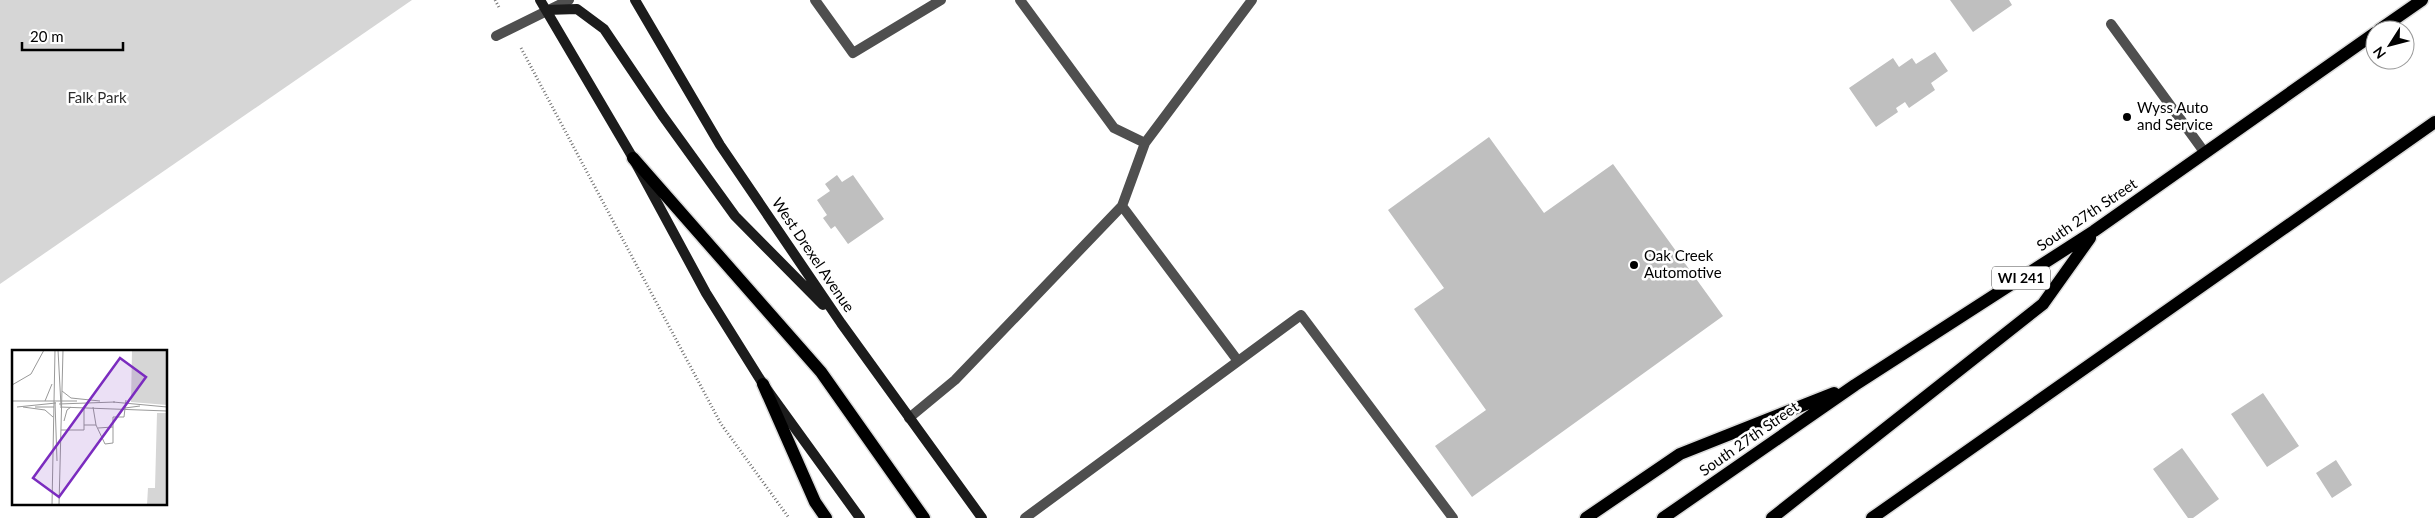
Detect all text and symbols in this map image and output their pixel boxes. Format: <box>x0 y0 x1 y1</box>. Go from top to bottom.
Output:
scale bar <box>22 20 124 52</box>
north arrow <box>2365 20 2415 70</box>
text: 20 m <box>30 27 64 45</box>
text: N <box>2369 44 2389 62</box>
park label: Falk Park <box>67 88 127 106</box>
place label: Wyss Auto and Service <box>2137 98 2213 133</box>
marker: Wyss Auto and Service <box>2121 111 2133 123</box>
street label: South 27th Street <box>2033 174 2140 254</box>
street label: West Drexel Avenue <box>769 194 859 315</box>
place label: Oak Creek Automotive <box>1644 246 1722 281</box>
marker: Oak Creek Automotive <box>1628 259 1640 271</box>
road number: WI 241 <box>1992 266 2050 290</box>
inset map <box>12 350 168 506</box>
street label: South 27th Street <box>1695 397 1802 479</box>

